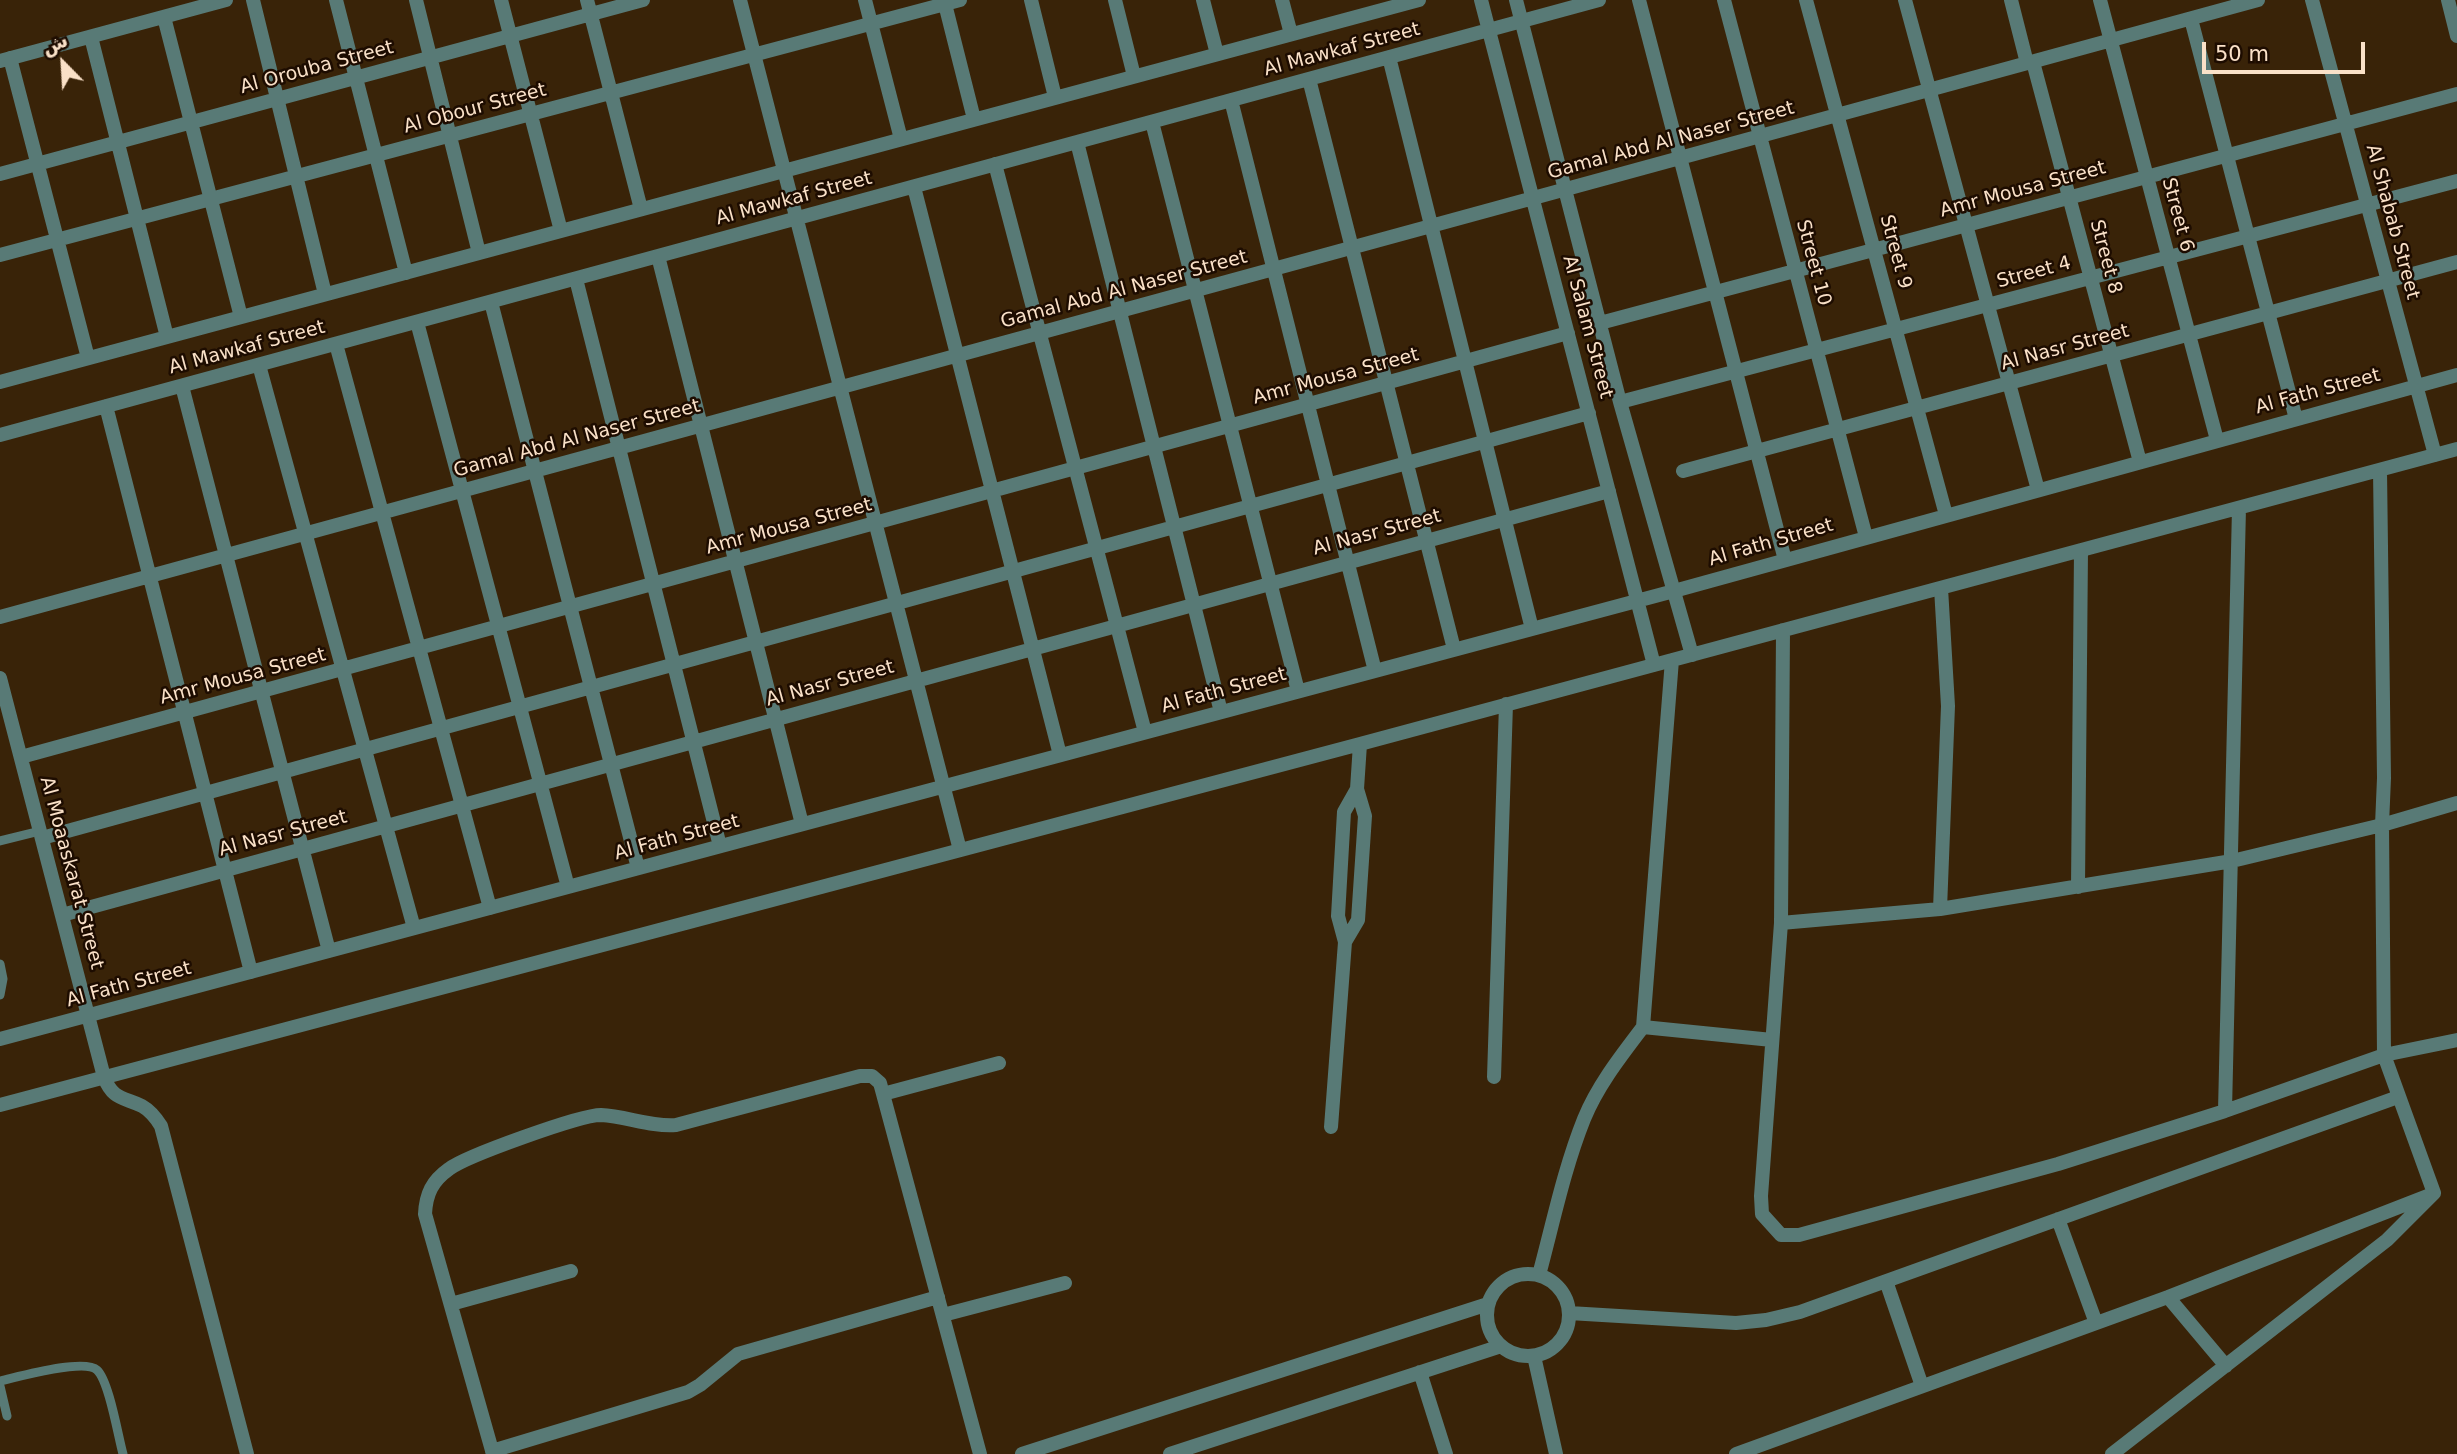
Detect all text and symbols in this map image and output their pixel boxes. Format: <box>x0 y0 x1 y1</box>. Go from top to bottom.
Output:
street label: Al Mawkaf Street <box>1261 18 1423 82</box>
north arrow <box>28 28 98 98</box>
text: ش <box>38 28 71 59</box>
scale bar <box>2205 28 2368 72</box>
street label: Al Orouba Street <box>238 37 396 99</box>
text: 50 m <box>2215 42 2269 66</box>
street label: Al Obour Street <box>401 79 549 139</box>
street label: Gamal Abd Al Naser Street <box>1545 97 1797 185</box>
street label: Al Shabab Street <box>2360 142 2424 302</box>
street label: Amr Mousa Street <box>1938 157 2108 223</box>
street label: Al Mawkaf Street <box>713 167 875 231</box>
street label: Street 6 <box>2156 175 2198 255</box>
street label: Street 9 <box>1874 212 1916 292</box>
street label: Street 8 <box>2084 217 2126 297</box>
street label: Street 10 <box>1791 218 1835 308</box>
street label: Gamal Abd Al Naser Street <box>998 246 1250 334</box>
street label: Street 4 <box>1994 252 2074 294</box>
street label: Al Salam Street <box>1557 253 1617 401</box>
street label: Al Mawkaf Street <box>166 316 328 380</box>
street label: Al Nasr Street <box>1998 320 2132 376</box>
street label: Amr Mousa Street <box>1251 344 1421 410</box>
street label: Al Fath Street <box>2253 364 2383 420</box>
street label: Gamal Abd Al Naser Street <box>451 395 703 483</box>
street label: Amr Mousa Street <box>704 494 874 560</box>
street label: Al Nasr Street <box>1310 505 1444 561</box>
street label: Al Fath Street <box>1706 514 1836 572</box>
street label: Amr Mousa Street <box>158 644 328 710</box>
street label: Al Nasr Street <box>763 656 897 712</box>
street label: Al Fath Street <box>1159 663 1289 719</box>
street label: Al Moaaskarat Street <box>34 774 108 972</box>
street label: Al Nasr Street <box>216 806 350 862</box>
street label: Al Fath Street <box>612 810 742 866</box>
street label: Al Fath Street <box>64 957 194 1013</box>

